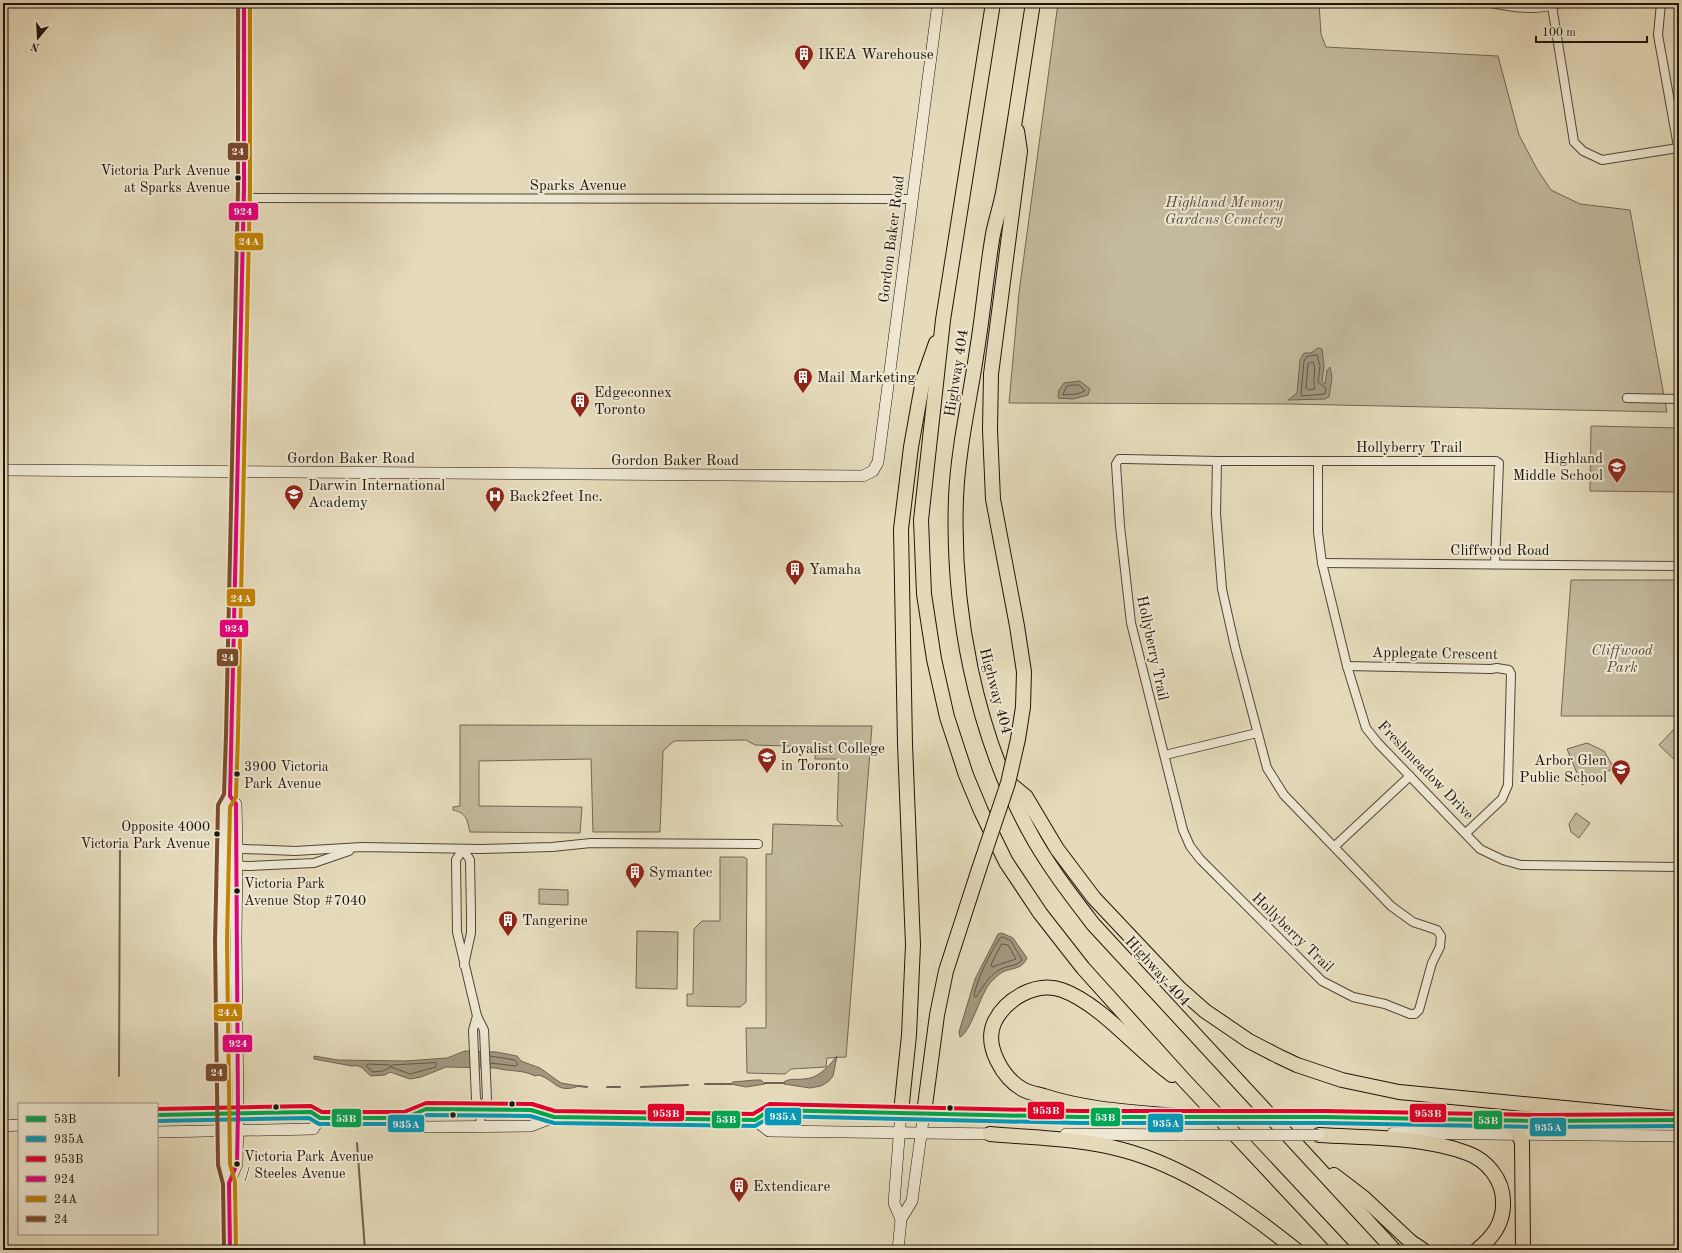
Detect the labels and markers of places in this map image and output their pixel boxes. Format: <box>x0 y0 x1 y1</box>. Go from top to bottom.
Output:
building icon: IKEA Warehouse <box>793 43 815 71</box>
place label: IKEA Warehouse <box>818 48 934 63</box>
place label: Victoria Park Avenue at Sparks Avenue <box>101 164 230 195</box>
marker: Victoria Park Avenue at Sparks Avenue <box>233 173 243 183</box>
building icon: Mail Marketing <box>792 366 814 394</box>
place label: Mail Marketing <box>817 371 916 386</box>
place label: Edgeconnex Toronto <box>594 386 672 418</box>
building icon: Edgeconnex Toronto <box>569 390 591 418</box>
place label: Highland Middle School <box>1513 452 1603 484</box>
school or university icon: Highland Middle School <box>1606 456 1628 484</box>
place label: Darwin International Academy <box>308 479 445 511</box>
school or university icon: Darwin International Academy <box>283 483 305 511</box>
hospital icon: Back2feet Inc. <box>484 485 506 513</box>
place label: Back2feet Inc. <box>509 490 603 505</box>
building icon: Yamaha <box>784 558 806 586</box>
place label: Yamaha <box>809 563 862 578</box>
place label: Loyalist College in Toronto <box>781 742 885 774</box>
school or university icon: Loyalist College in Toronto <box>756 746 778 774</box>
place label: Arbor Glen Public School <box>1519 754 1607 786</box>
school or university icon: Arbor Glen Public School <box>1610 758 1632 786</box>
place label: 3900 Victoria Park Avenue <box>244 760 329 791</box>
marker: 3900 Victoria Park Avenue <box>232 769 242 779</box>
place label: Opposite 4000 Victoria Park Avenue <box>81 820 210 851</box>
marker: Opposite 4000 Victoria Park Avenue <box>212 829 222 839</box>
building icon: Symantec <box>624 861 646 889</box>
place label: Symantec <box>649 866 713 881</box>
place label: Victoria Park Avenue Stop #7040 <box>244 877 366 908</box>
marker: Victoria Park Avenue Stop #7040 <box>232 886 242 896</box>
building icon: Tangerine <box>497 909 519 937</box>
place label: Tangerine <box>522 914 588 929</box>
unlabelled marker <box>507 1099 517 1109</box>
unlabelled marker <box>271 1102 281 1112</box>
unlabelled marker <box>945 1103 955 1113</box>
unlabelled marker <box>448 1110 458 1120</box>
place label: Victoria Park Avenue / Steeles Avenue <box>244 1150 374 1181</box>
marker: Victoria Park Avenue / Steeles Avenue <box>232 1159 242 1169</box>
building icon: Extendicare <box>728 1175 750 1203</box>
place label: Extendicare <box>753 1180 830 1195</box>

